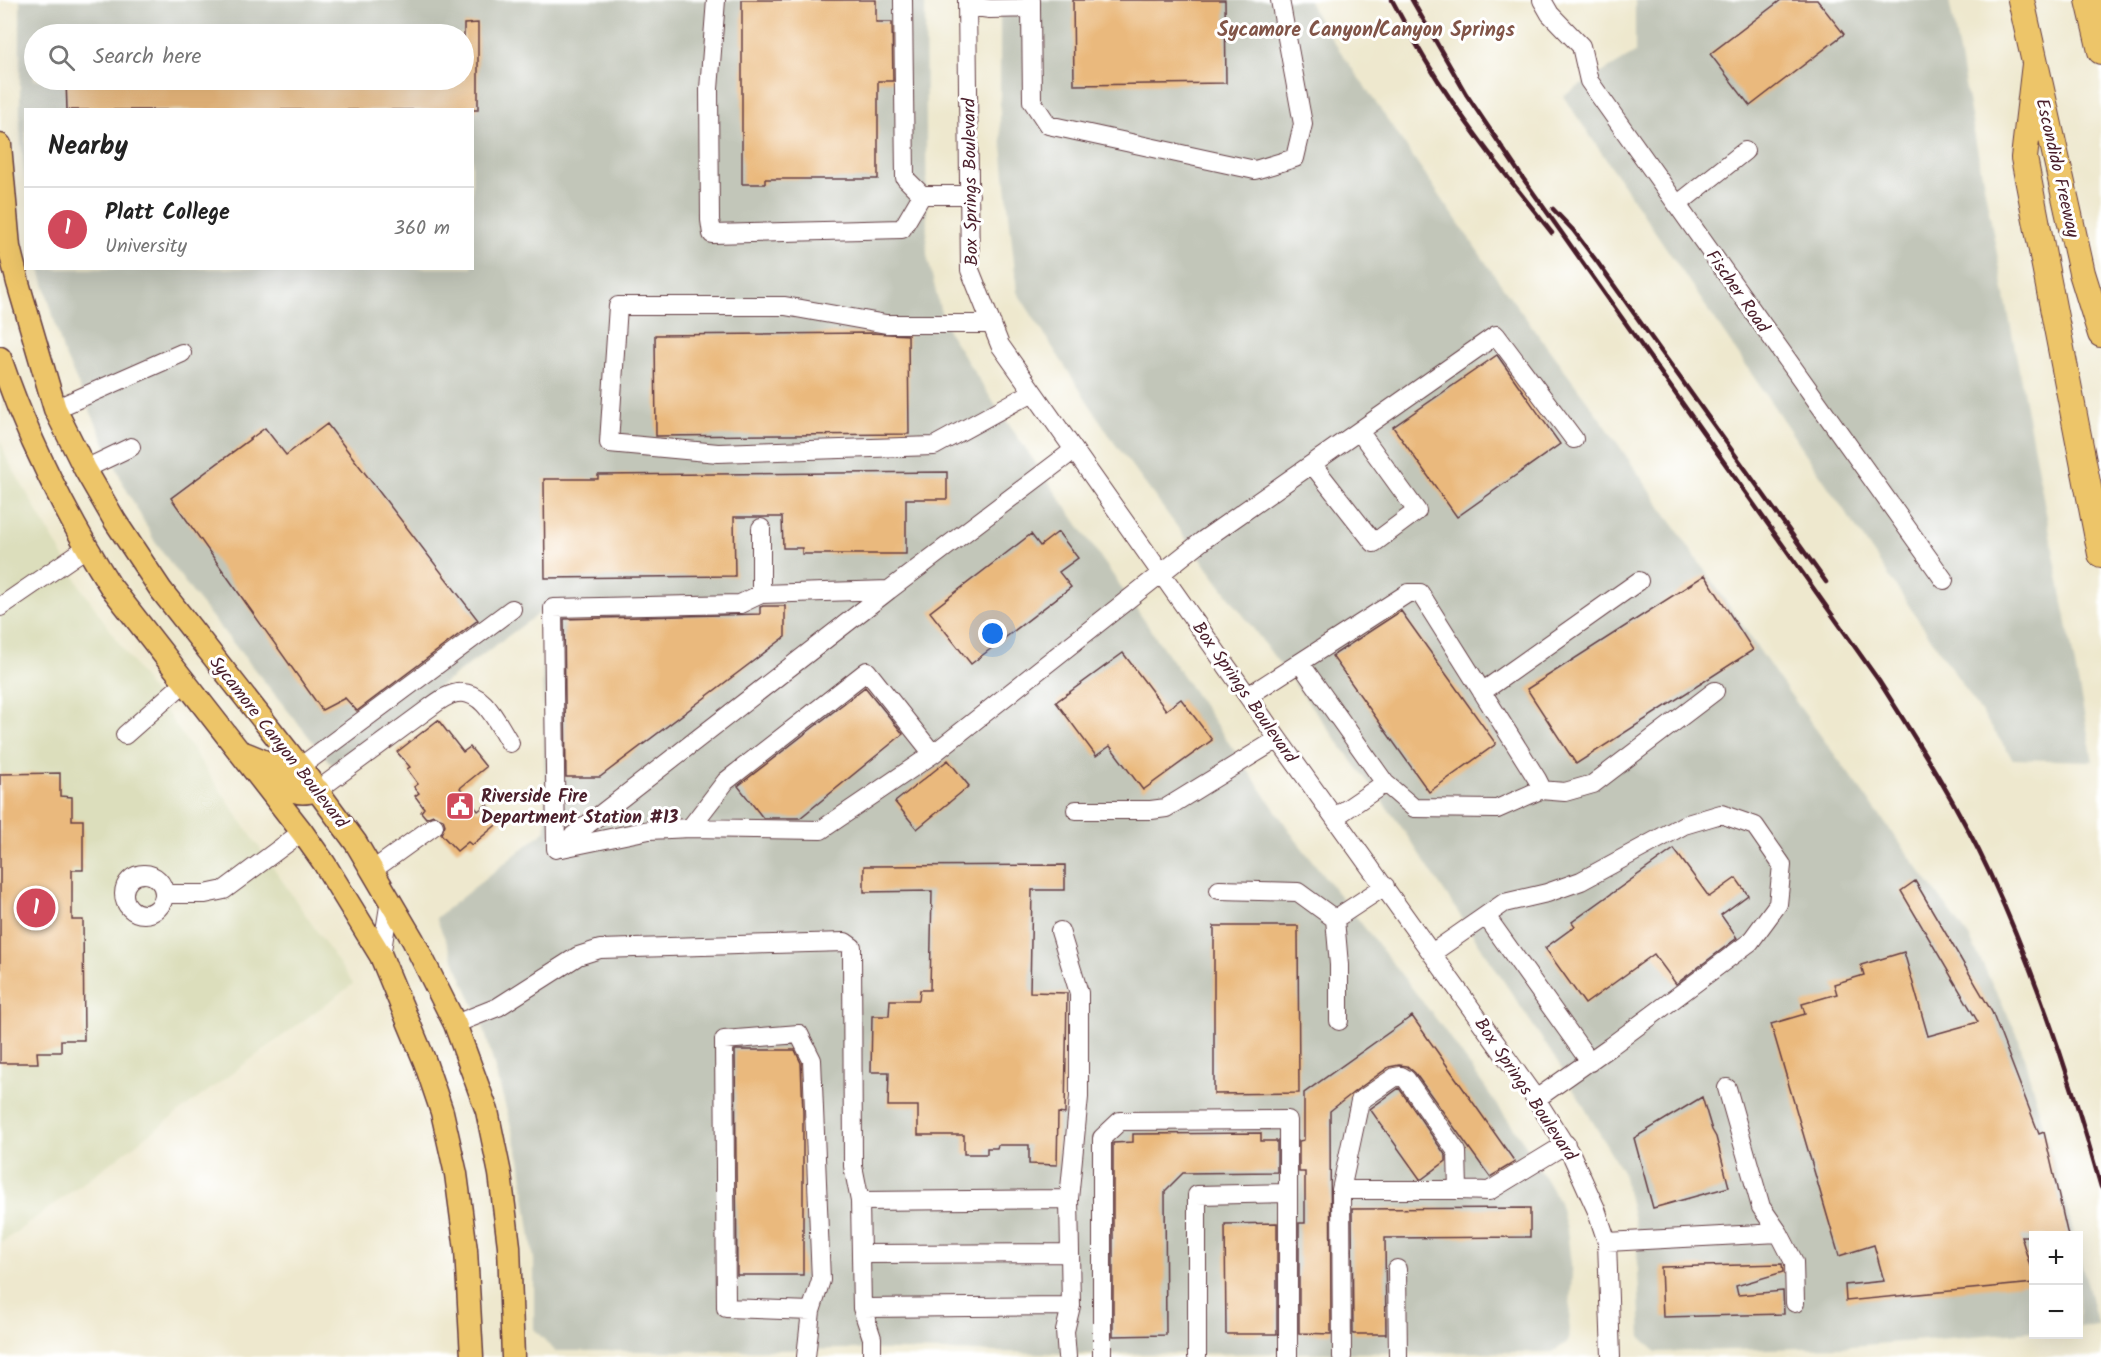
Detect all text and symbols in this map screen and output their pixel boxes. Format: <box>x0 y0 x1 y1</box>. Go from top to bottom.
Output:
district label: Sycamore Canyon/Canyon Springs <box>1217 15 1515 47</box>
search box <box>24 24 474 90</box>
text: Search here <box>93 40 201 75</box>
icon: search <box>45 41 78 74</box>
street label: Escondido Freeway <box>2026 96 2087 241</box>
street label: Box Springs Boulevard <box>956 97 987 266</box>
text: Nearby <box>48 126 128 168</box>
text: Platt College <box>105 196 230 231</box>
text: 1 <box>64 213 71 245</box>
text: 360 m <box>394 213 450 245</box>
text: University <box>105 231 187 263</box>
street label: Fischer Road <box>1697 244 1777 340</box>
street label: Box Springs Boulevard <box>1184 616 1304 771</box>
your location <box>978 619 1007 648</box>
street label: Sycamore Canyon Boulevard <box>201 650 355 836</box>
place label: Riverside Fire Department Station #13 <box>481 783 678 833</box>
public building icon: Riverside Fire Department Station #13 <box>444 790 476 822</box>
pin: 1 <box>16 886 56 930</box>
street label: Box Springs Boulevard <box>1466 1012 1584 1168</box>
map controls <box>2029 1231 2083 1339</box>
button: + <box>2029 1231 2083 1285</box>
button: − <box>2029 1285 2083 1339</box>

